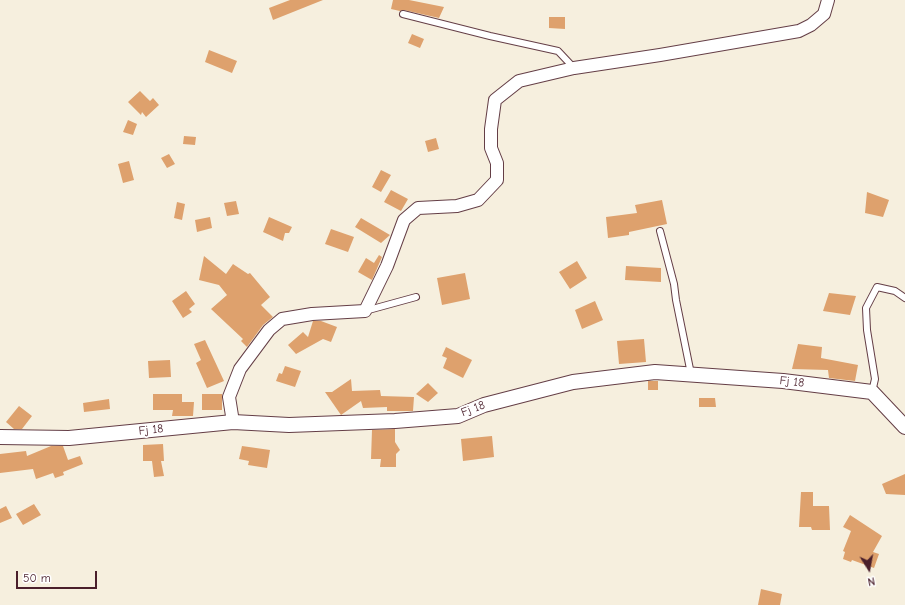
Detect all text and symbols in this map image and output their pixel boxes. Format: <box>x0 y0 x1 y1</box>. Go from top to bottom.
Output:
street label: Fj 18 <box>779 374 805 390</box>
street label: Fj 18 <box>459 398 487 420</box>
street label: Fj 18 <box>138 422 164 438</box>
north arrow <box>849 549 889 589</box>
scale bar <box>18 563 99 589</box>
text: 50 m <box>23 571 51 585</box>
text: N <box>867 574 876 588</box>

